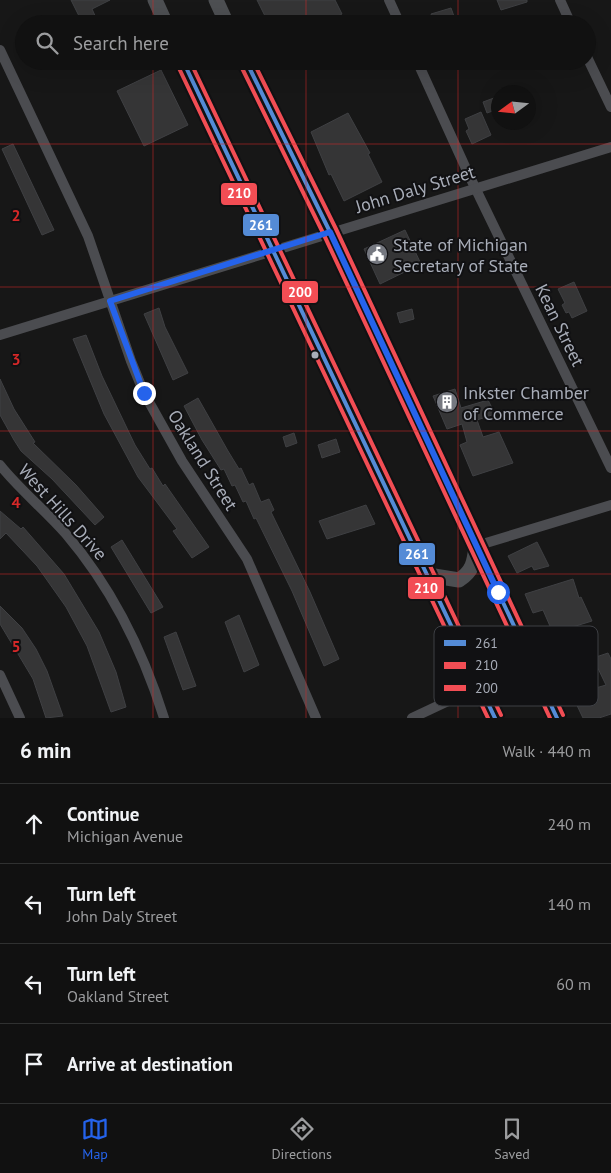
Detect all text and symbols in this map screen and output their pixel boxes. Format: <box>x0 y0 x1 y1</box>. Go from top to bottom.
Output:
search box <box>15 15 596 70</box>
icon: search <box>33 29 61 57</box>
text: Search here <box>73 31 169 55</box>
north arrow <box>491 85 536 130</box>
street label: John Daly Street <box>351 160 478 218</box>
line badge: 210 <box>220 182 258 206</box>
text: 210 <box>227 184 251 202</box>
text: 2 <box>11 205 21 225</box>
line badge: 261 <box>242 213 280 237</box>
text: 261 <box>249 216 273 234</box>
place label: State of Michigan Secretary of State <box>393 233 528 277</box>
public building icon: State of Michigan Secretary of State <box>365 242 389 266</box>
line badge: 200 <box>281 280 319 304</box>
street label: Kean Street <box>530 280 590 370</box>
text: 200 <box>288 283 312 301</box>
text: 3 <box>11 349 21 369</box>
unlabelled marker <box>310 350 320 360</box>
place label: Inkster Chamber of Commerce <box>463 381 589 425</box>
route end <box>133 382 156 405</box>
building icon: Inkster Chamber of Commerce <box>435 390 459 414</box>
street label: Oakland Street <box>163 405 243 515</box>
street label: West Hills Drive <box>14 459 112 565</box>
text: 4 <box>11 492 21 512</box>
line badge: 261 <box>398 542 436 566</box>
text: 261 <box>405 545 429 563</box>
line badge: 210 <box>407 576 445 600</box>
text: 210 <box>414 579 438 597</box>
route start <box>487 581 510 604</box>
legend <box>434 626 598 706</box>
text: 261 <box>475 634 498 652</box>
text: 5 <box>11 636 21 656</box>
text: 210 <box>475 656 498 674</box>
text: 200 <box>475 679 498 697</box>
text: 6 min <box>20 737 71 764</box>
text: Walk · 440 m <box>502 741 591 761</box>
text: Continue <box>67 802 139 826</box>
icon: ahead <box>20 810 48 838</box>
text: 240 m <box>548 814 591 834</box>
text: Michigan Avenue <box>67 826 183 846</box>
text: Turn left <box>67 882 136 906</box>
icon: left <box>20 890 48 918</box>
text: 140 m <box>548 894 591 914</box>
text: John Daly Street <box>67 906 177 926</box>
text: Turn left <box>67 962 136 986</box>
icon: left <box>20 970 48 998</box>
text: 60 m <box>556 974 591 994</box>
text: Oakland Street <box>67 986 169 1006</box>
icon: arrive <box>20 1050 48 1078</box>
text: Arrive at destination <box>67 1052 233 1076</box>
tab: Map <box>81 1115 109 1163</box>
tab: Directions <box>271 1115 332 1163</box>
tab: Saved <box>494 1115 530 1163</box>

